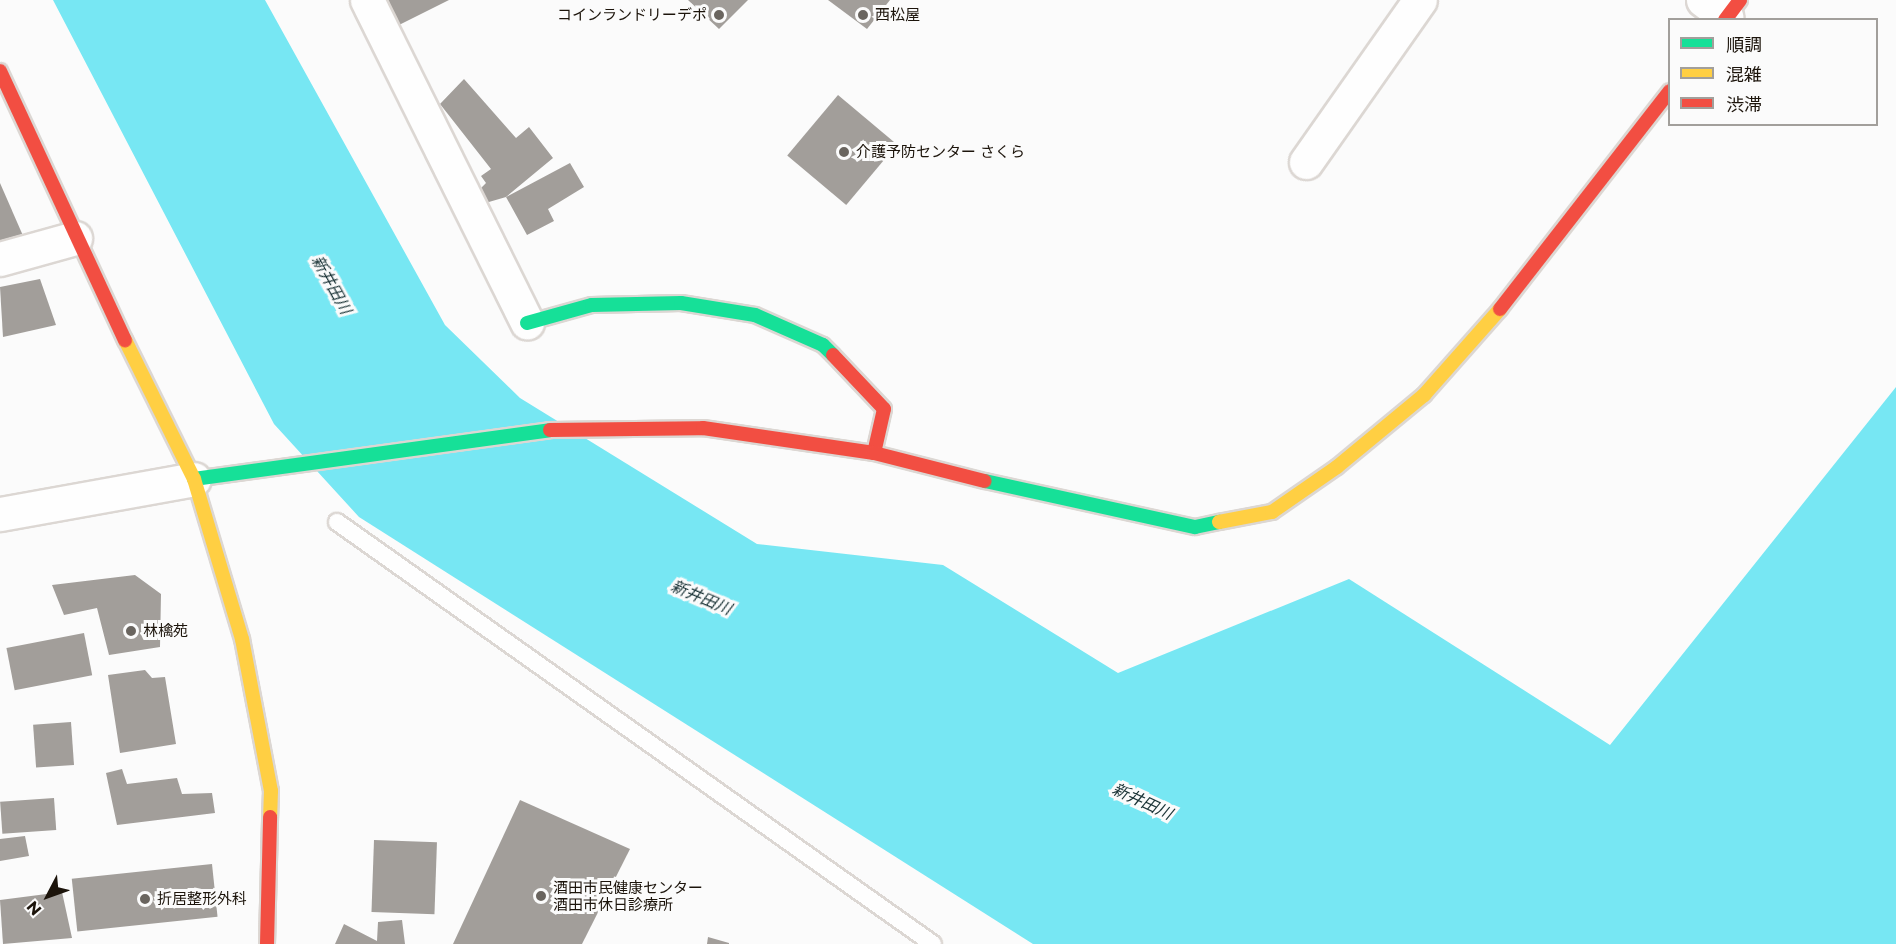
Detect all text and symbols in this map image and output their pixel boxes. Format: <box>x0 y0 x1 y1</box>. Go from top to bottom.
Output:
place label: コインランドリーデポ <box>557 6 707 24</box>
place label: 西松屋 <box>875 6 920 24</box>
marker: コインランドリーデポ <box>712 8 726 22</box>
marker: 西松屋 <box>856 8 870 22</box>
legend <box>1668 18 1878 126</box>
text: 順調 <box>1726 34 1762 56</box>
text: 混雑 <box>1726 64 1762 86</box>
text: 渋滞 <box>1726 94 1762 116</box>
place label: 介護予防センター さくら <box>856 143 1025 161</box>
marker: 介護予防センター さくら <box>837 145 851 159</box>
water label: 新井田川 <box>307 252 355 318</box>
water label: 新井田川 <box>668 577 734 619</box>
place label: 林檎苑 <box>143 622 188 640</box>
marker: 林檎苑 <box>124 624 138 638</box>
water label: 新井田川 <box>1109 780 1175 824</box>
north arrow <box>18 866 78 926</box>
place label: 酒田市民健康センター 酒田市休日診療所 <box>553 878 703 913</box>
marker: 酒田市民健康センター 酒田市休日診療所 <box>534 889 548 903</box>
place label: 折居整形外科 <box>157 890 247 908</box>
marker: 折居整形外科 <box>138 892 152 906</box>
text: N <box>23 897 45 919</box>

